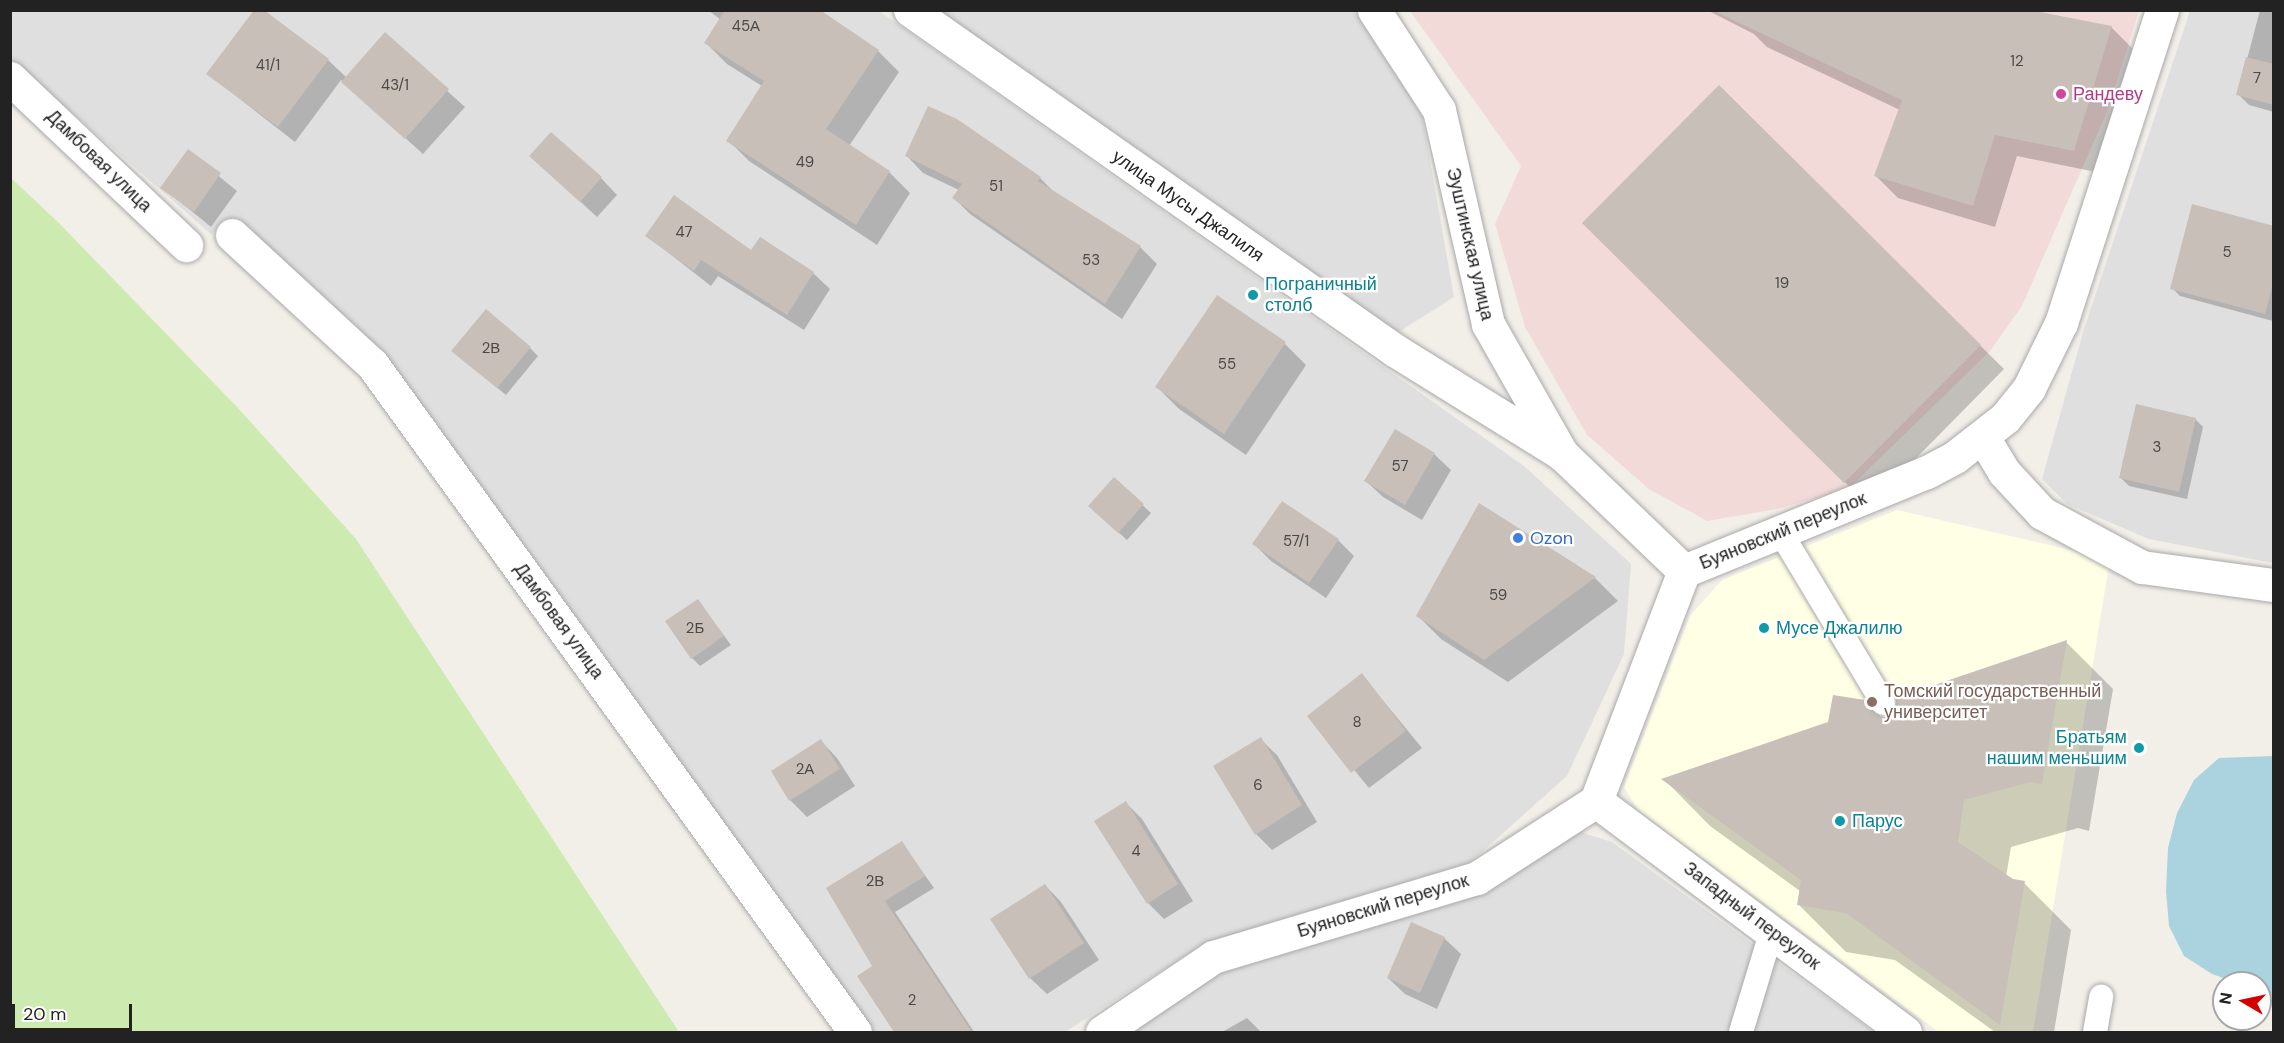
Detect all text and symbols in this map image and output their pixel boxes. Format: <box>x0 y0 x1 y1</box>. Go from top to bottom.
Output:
house number: 45А <box>732 18 760 36</box>
house number: 12 <box>2010 53 2024 71</box>
house number: 41/1 <box>256 57 280 75</box>
house number: 7 <box>2253 70 2261 88</box>
house number: 43/1 <box>381 77 409 95</box>
place label: Рандеву <box>2073 83 2143 105</box>
marker: Рандеву <box>2054 87 2068 101</box>
street label: Дамбовая улица <box>42 105 156 217</box>
street label: улица Мусы Джалиля <box>1108 146 1268 266</box>
house number: 49 <box>796 154 814 172</box>
street label: Эуштинская улица <box>1442 166 1498 322</box>
house number: 51 <box>989 178 1003 196</box>
house number: 47 <box>675 224 693 242</box>
house number: 5 <box>2222 244 2232 262</box>
house number: 53 <box>1082 252 1100 270</box>
place label: Пограничный столб <box>1265 274 1377 316</box>
house number: 19 <box>1775 275 1789 293</box>
marker: Пограничный столб <box>1246 288 1260 302</box>
house number: 2В <box>482 340 500 358</box>
house number: 55 <box>1218 356 1236 374</box>
house number: 3 <box>2153 439 2161 457</box>
house number: 57 <box>1392 458 1408 476</box>
street label: Буяновский переулок <box>1697 488 1869 574</box>
place label: Ozon <box>1530 527 1573 549</box>
marker: Ozon <box>1511 531 1525 545</box>
house number: 57/1 <box>1283 533 1309 551</box>
street label: Дамбовая улица <box>510 559 608 683</box>
house number: 59 <box>1489 587 1507 605</box>
place label: Мусе Джалилю <box>1776 617 1903 639</box>
house number: 2Б <box>686 620 704 638</box>
marker: Мусе Джалилю <box>1757 621 1771 635</box>
place label: Томский государственный университет <box>1884 681 2101 724</box>
marker: Томский государственный университет <box>1865 695 1879 709</box>
house number: 8 <box>1352 714 1362 732</box>
place label: Братьям нашим меньшим <box>1987 727 2127 770</box>
marker: Братьям нашим меньшим <box>2132 741 2146 755</box>
house number: 2А <box>796 761 814 779</box>
house number: 6 <box>1253 777 1263 795</box>
place label: Парус <box>1852 810 1903 832</box>
marker: Парус <box>1833 814 1847 828</box>
house number: 4 <box>1131 843 1141 861</box>
street label: Западный переулок <box>1679 858 1825 974</box>
street label: Буяновский переулок <box>1295 870 1471 942</box>
house number: 2В <box>866 873 884 891</box>
north arrow <box>2212 971 2272 1031</box>
text: N <box>2214 991 2237 1006</box>
scale bar <box>15 992 135 1030</box>
house number: 2 <box>908 992 916 1010</box>
text: 20 m <box>23 1002 66 1026</box>

